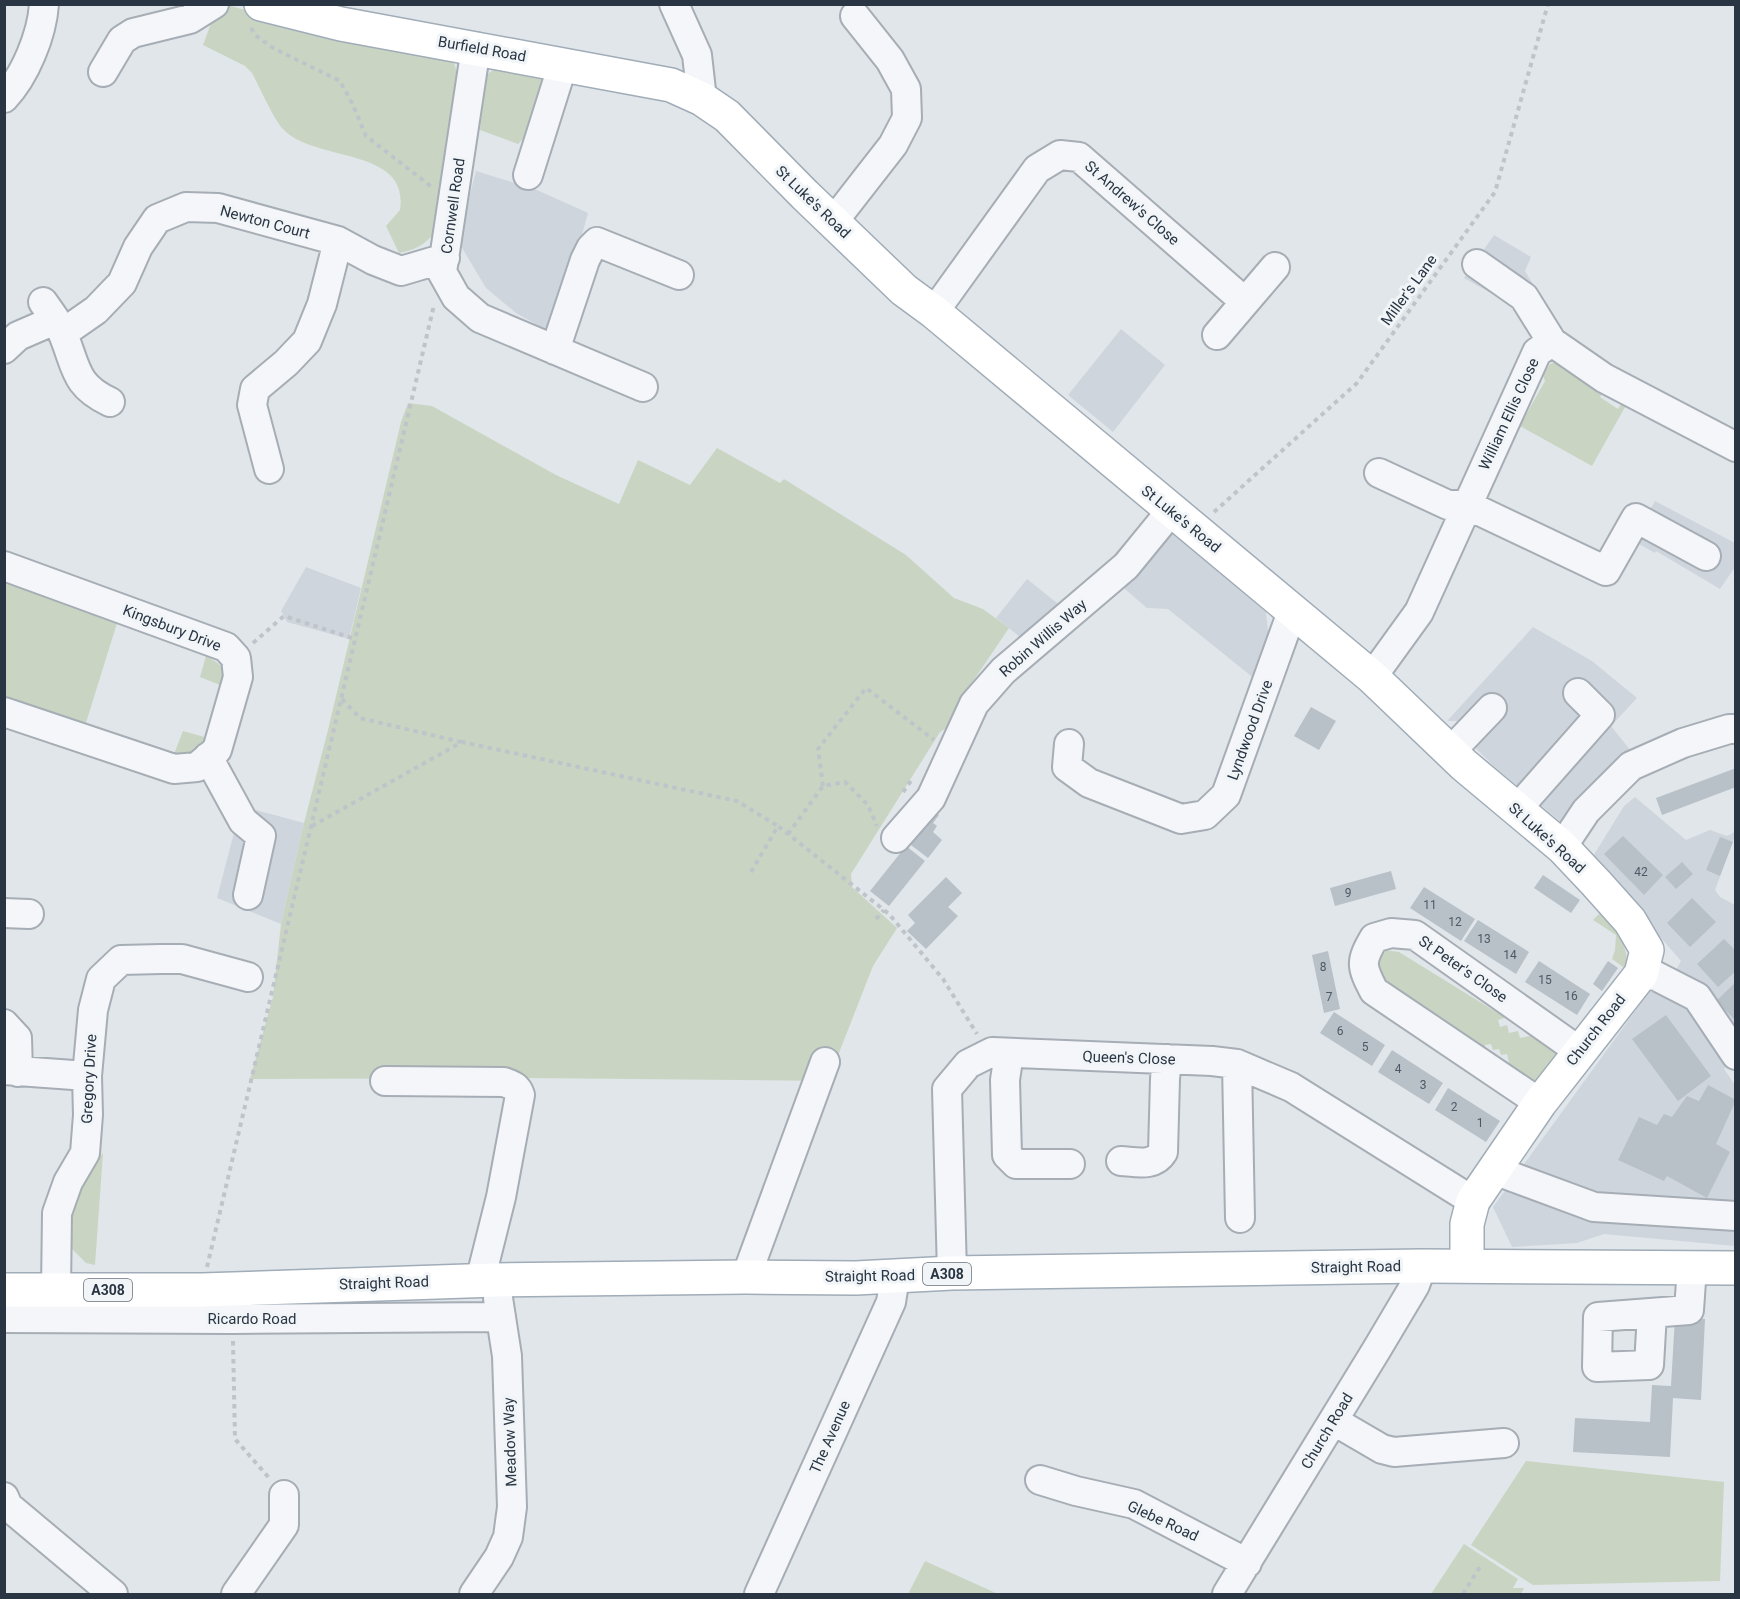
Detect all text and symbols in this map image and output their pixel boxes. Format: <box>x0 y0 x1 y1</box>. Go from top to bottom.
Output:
street label: Burfield Road <box>437 32 527 66</box>
street label: Cornwell Road <box>437 157 469 255</box>
street label: St Andrew's Close <box>1081 157 1183 249</box>
street label: St Luke's Road <box>772 162 854 242</box>
street label: Newton Court <box>218 201 312 243</box>
street label: Miller's Lane <box>1377 251 1441 329</box>
street label: William Ellis Close <box>1475 355 1543 473</box>
street label: St Luke's Road <box>1138 482 1224 556</box>
street label: Robin Willis Way <box>996 595 1090 681</box>
street label: Kingsbury Drive <box>120 601 224 655</box>
street label: Lyndwood Drive <box>1224 677 1276 783</box>
street label: St Luke's Road <box>1505 799 1589 877</box>
house number: 42 <box>1634 865 1648 879</box>
house number: 9 <box>1345 886 1351 900</box>
house number: 11 <box>1423 898 1437 912</box>
house number: 12 <box>1448 915 1462 929</box>
street label: St Peter's Close <box>1415 932 1511 1006</box>
house number: 13 <box>1477 932 1491 946</box>
house number: 14 <box>1503 948 1517 962</box>
house number: 8 <box>1320 960 1327 974</box>
house number: 15 <box>1538 973 1552 987</box>
house number: 16 <box>1564 989 1578 1003</box>
house number: 7 <box>1326 990 1333 1004</box>
street label: Church Road <box>1563 991 1629 1069</box>
house number: 6 <box>1337 1024 1344 1038</box>
street label: Gregory Drive <box>78 1034 100 1124</box>
house number: 5 <box>1362 1040 1369 1054</box>
street label: Queen's Close <box>1082 1047 1176 1069</box>
house number: 4 <box>1395 1062 1402 1076</box>
house number: 3 <box>1420 1078 1426 1092</box>
house number: 2 <box>1451 1100 1458 1114</box>
house number: 1 <box>1477 1116 1483 1130</box>
street label: Straight Road <box>1311 1257 1401 1277</box>
road number: A308 <box>923 1263 971 1285</box>
street label: Straight Road <box>825 1266 915 1286</box>
street label: Straight Road <box>339 1272 429 1294</box>
road number: A308 <box>84 1279 132 1301</box>
street label: Ricardo Road <box>208 1310 297 1328</box>
street label: Church Road <box>1297 1390 1357 1472</box>
street label: Meadow Way <box>499 1397 521 1487</box>
street label: The Avenue <box>806 1398 854 1476</box>
street label: Glebe Road <box>1125 1497 1201 1545</box>

